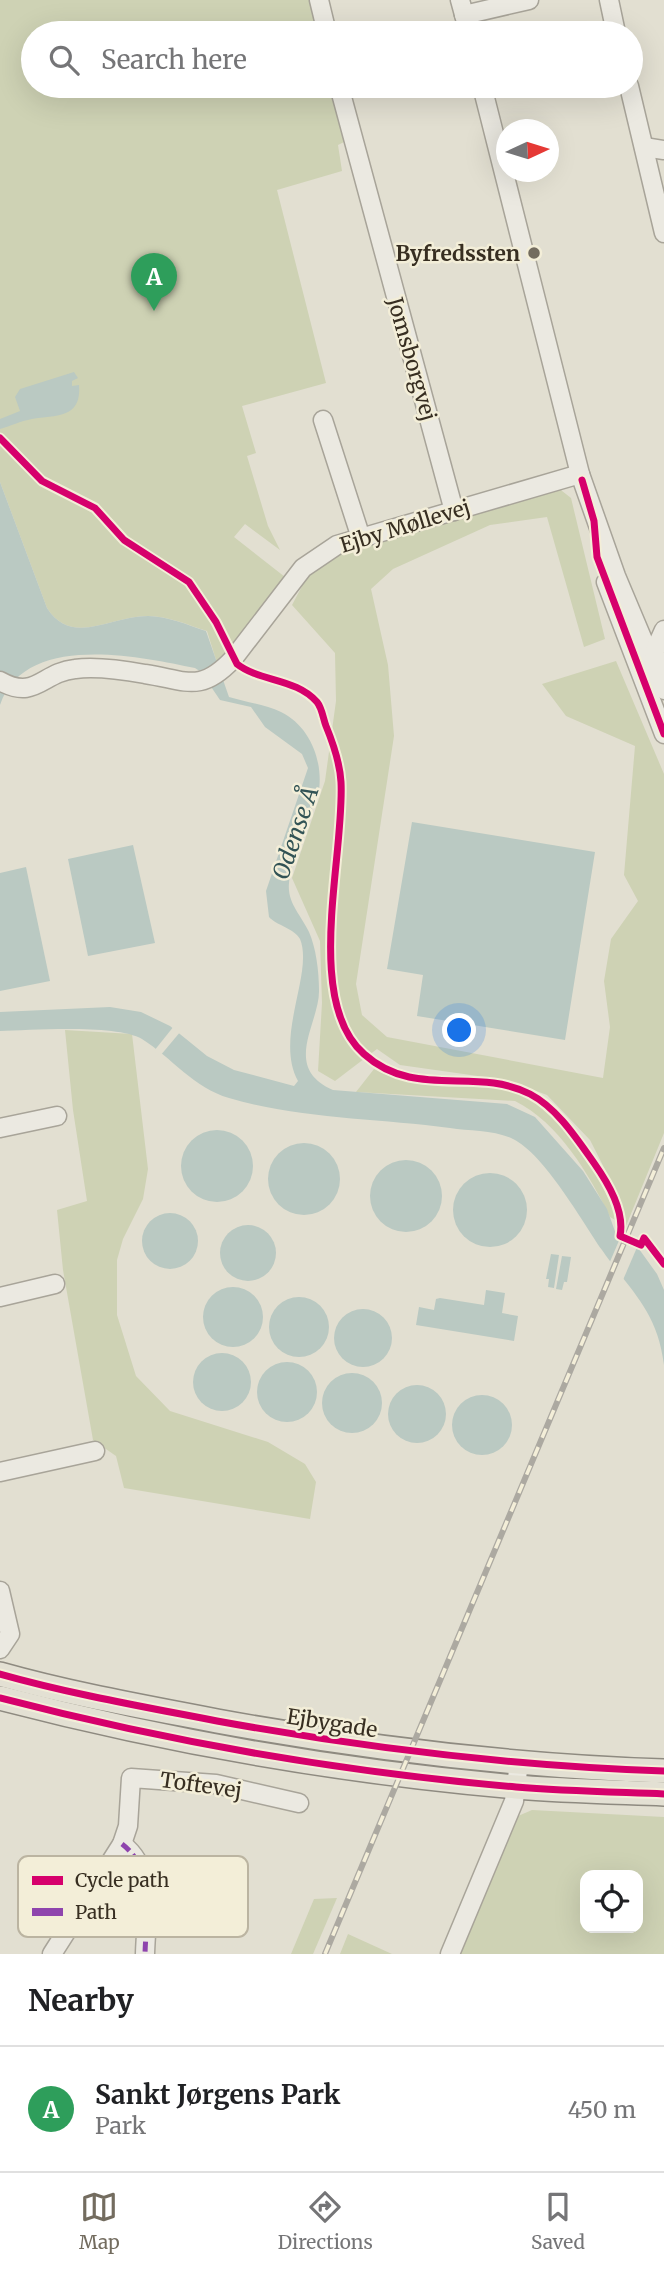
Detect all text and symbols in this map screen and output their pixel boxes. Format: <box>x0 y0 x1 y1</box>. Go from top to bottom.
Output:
search box <box>21 21 643 98</box>
icon: search <box>45 41 83 79</box>
text: Search here <box>101 43 247 76</box>
north arrow <box>496 119 559 182</box>
place label: Byfredssten <box>395 240 520 267</box>
marker: Byfredssten <box>526 245 542 261</box>
pin: A <box>131 253 177 311</box>
street label: Jomsborgvej <box>381 293 443 424</box>
street label: Ejby Møllevej <box>337 493 473 559</box>
water label: Odense Å <box>265 782 325 883</box>
your location <box>442 1013 476 1047</box>
street label: Ejbygade <box>285 1703 379 1743</box>
street label: Toftevej <box>158 1766 244 1804</box>
legend <box>18 1856 248 1937</box>
text: Cycle path <box>75 1868 170 1892</box>
map controls <box>580 1870 643 1933</box>
button: locate <box>580 1870 643 1933</box>
text: Path <box>75 1900 117 1924</box>
text: Nearby <box>28 1981 134 2019</box>
text: Sankt Jørgens Park <box>95 2078 340 2111</box>
text: A <box>43 2095 59 2124</box>
text: 450 m <box>568 2095 636 2124</box>
text: Park <box>95 2111 146 2140</box>
tab: Map <box>79 2188 120 2254</box>
tab: Directions <box>278 2188 373 2254</box>
tab: Saved <box>531 2188 585 2254</box>

